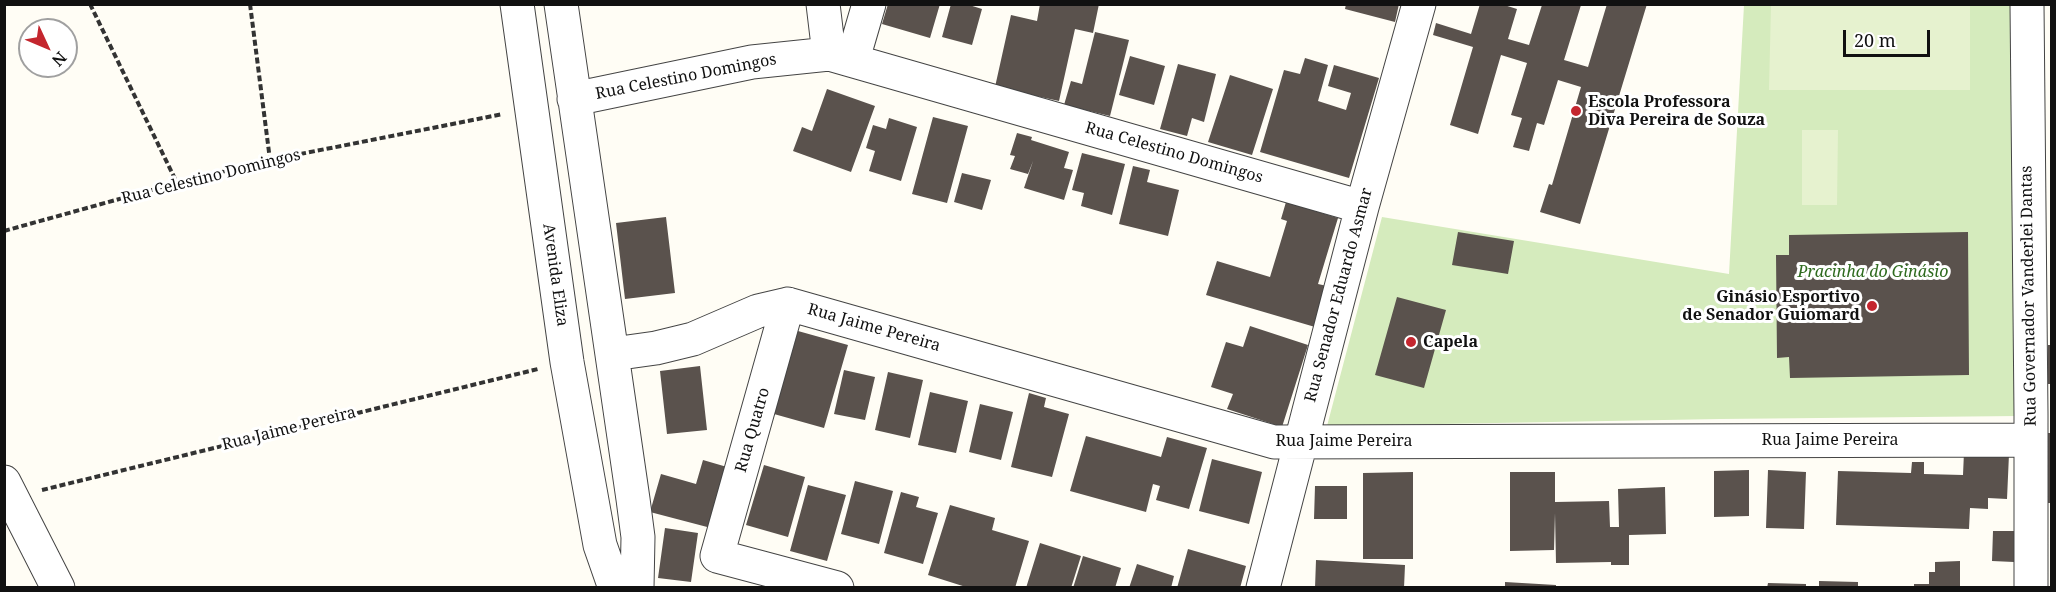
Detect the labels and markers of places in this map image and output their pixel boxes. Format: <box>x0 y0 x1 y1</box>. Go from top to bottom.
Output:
place label: Escola Professora Diva Pereira de Souza <box>1588 92 1765 130</box>
marker: Escola Professora Diva Pereira de Souza <box>1569 104 1583 118</box>
place label: Ginásio Esportivo de Senador Guiomard <box>1682 287 1860 325</box>
marker: Ginásio Esportivo de Senador Guiomard <box>1865 299 1879 313</box>
place label: Capela <box>1423 332 1478 352</box>
marker: Capela <box>1404 335 1418 349</box>

